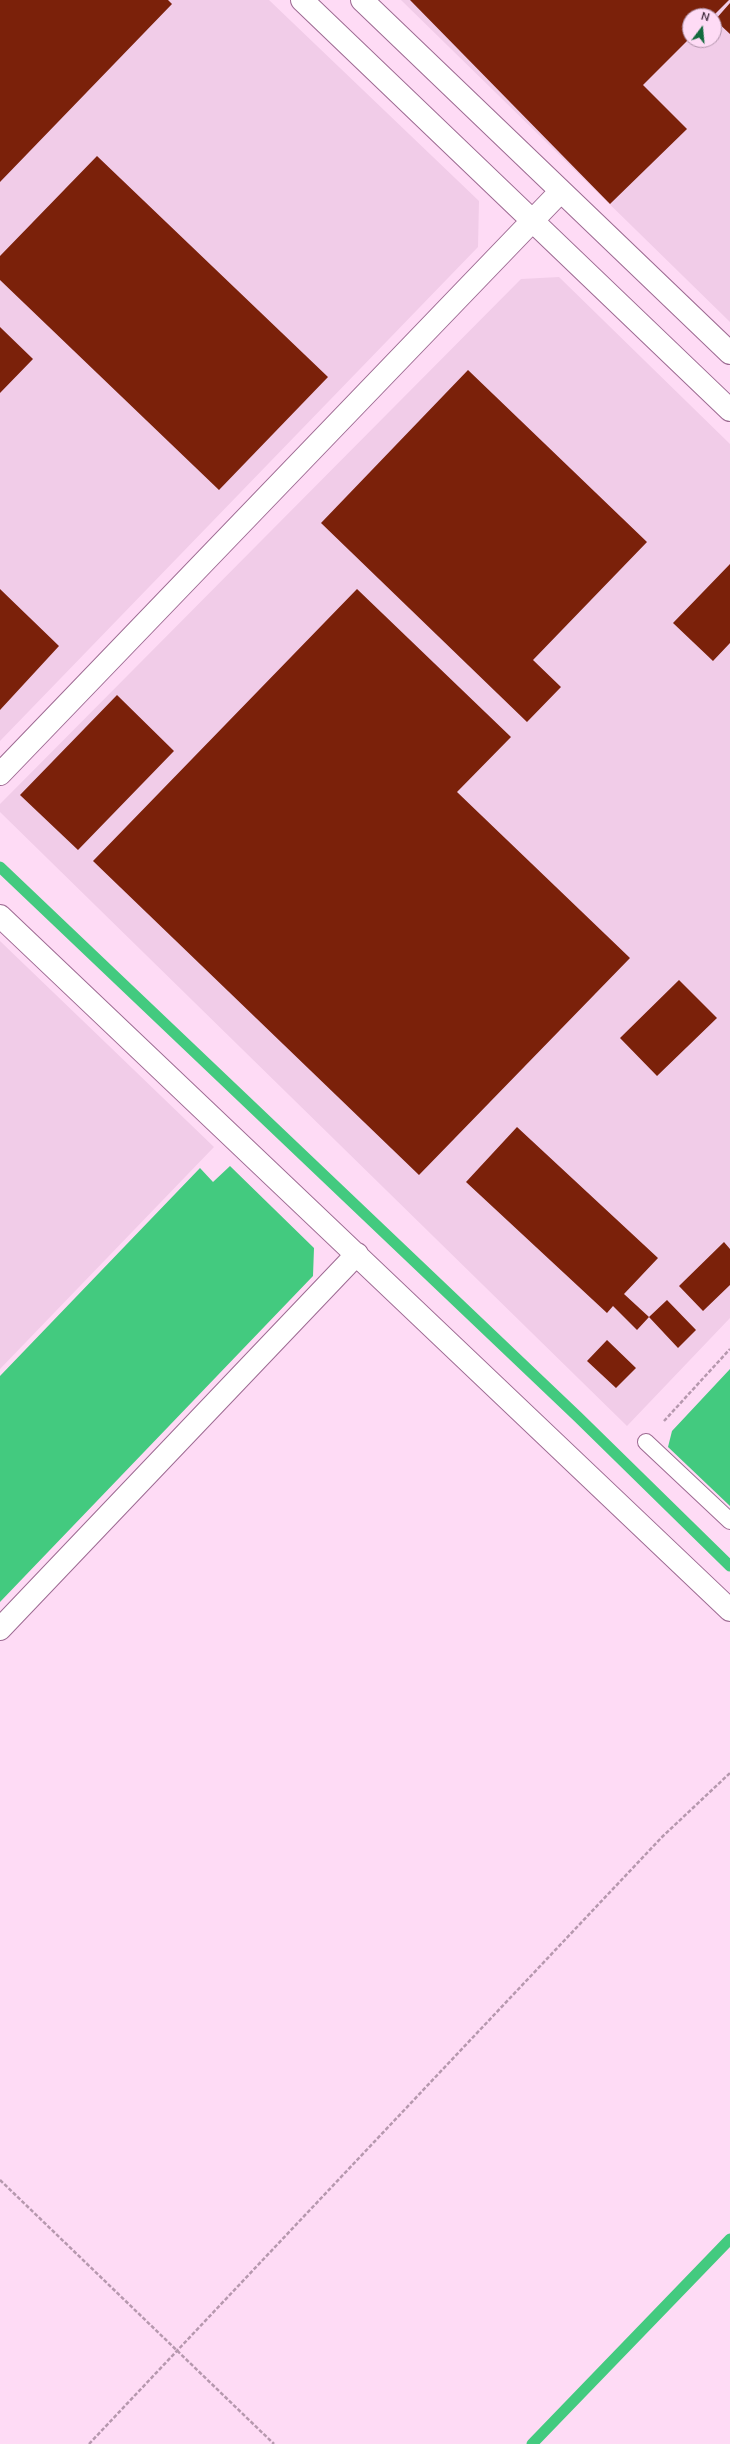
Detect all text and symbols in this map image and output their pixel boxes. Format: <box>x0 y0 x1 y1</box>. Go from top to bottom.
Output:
north arrow <box>682 8 722 48</box>
text: N <box>699 9 711 25</box>

